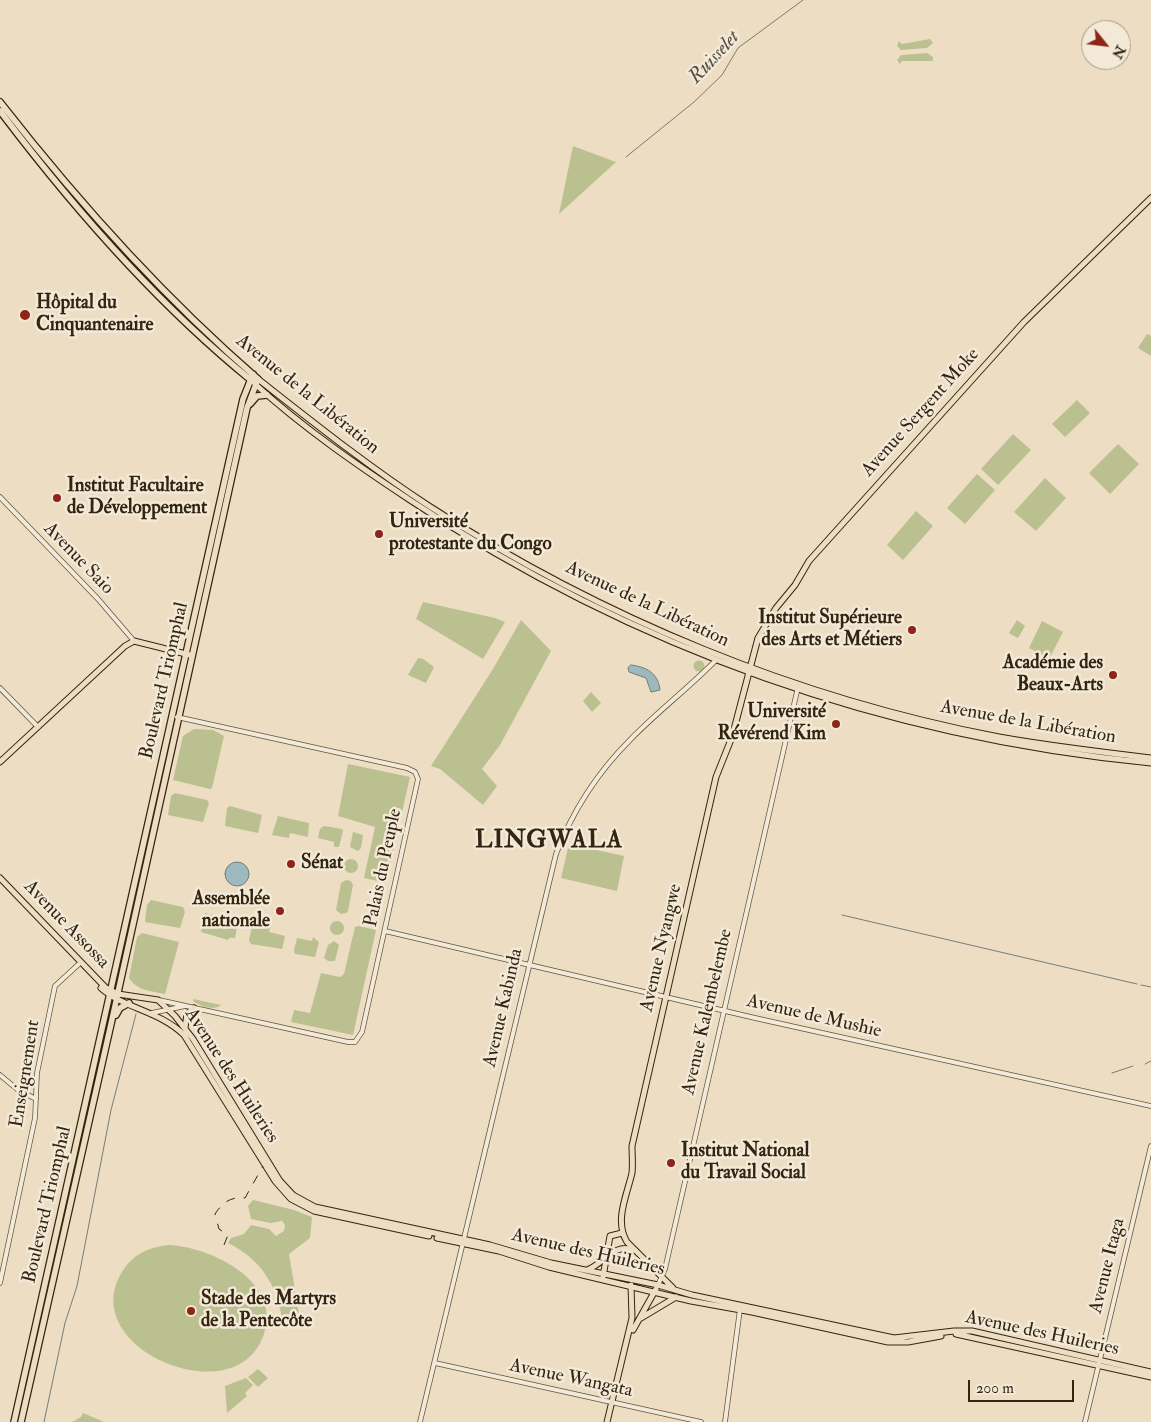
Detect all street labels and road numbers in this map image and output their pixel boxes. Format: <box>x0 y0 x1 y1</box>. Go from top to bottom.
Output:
street label: Avenue de la Libération <box>231 330 383 460</box>
street label: Avenue Sergent Moke <box>857 344 985 482</box>
street label: Avenue Saio <box>38 518 118 600</box>
street label: Avenue de la Libération <box>562 557 732 653</box>
street label: Boulevard Triomphal <box>136 600 194 762</box>
street label: Avenue de la Libération <box>938 696 1118 750</box>
street label: Palais du Peuple <box>360 807 408 929</box>
street label: Avenue Assossa <box>18 876 114 974</box>
street label: Avenue Nyangwe <box>636 882 688 1014</box>
street label: Avenue Kalembelembe <box>678 927 738 1097</box>
street label: Avenue Kabinda <box>479 946 529 1070</box>
street label: Avenue de Mushie <box>744 990 884 1044</box>
street label: Avenue des Huileries <box>179 1004 283 1148</box>
street label: Enseignement <box>6 1019 46 1129</box>
street label: Boulevard Triomphal <box>19 1124 77 1286</box>
street label: Avenue Itaga <box>1085 1216 1131 1316</box>
street label: Avenue des Huileries <box>509 1224 667 1282</box>
street label: Avenue des Huileries <box>963 1307 1121 1361</box>
street label: Avenue Wangata <box>507 1355 635 1403</box>

